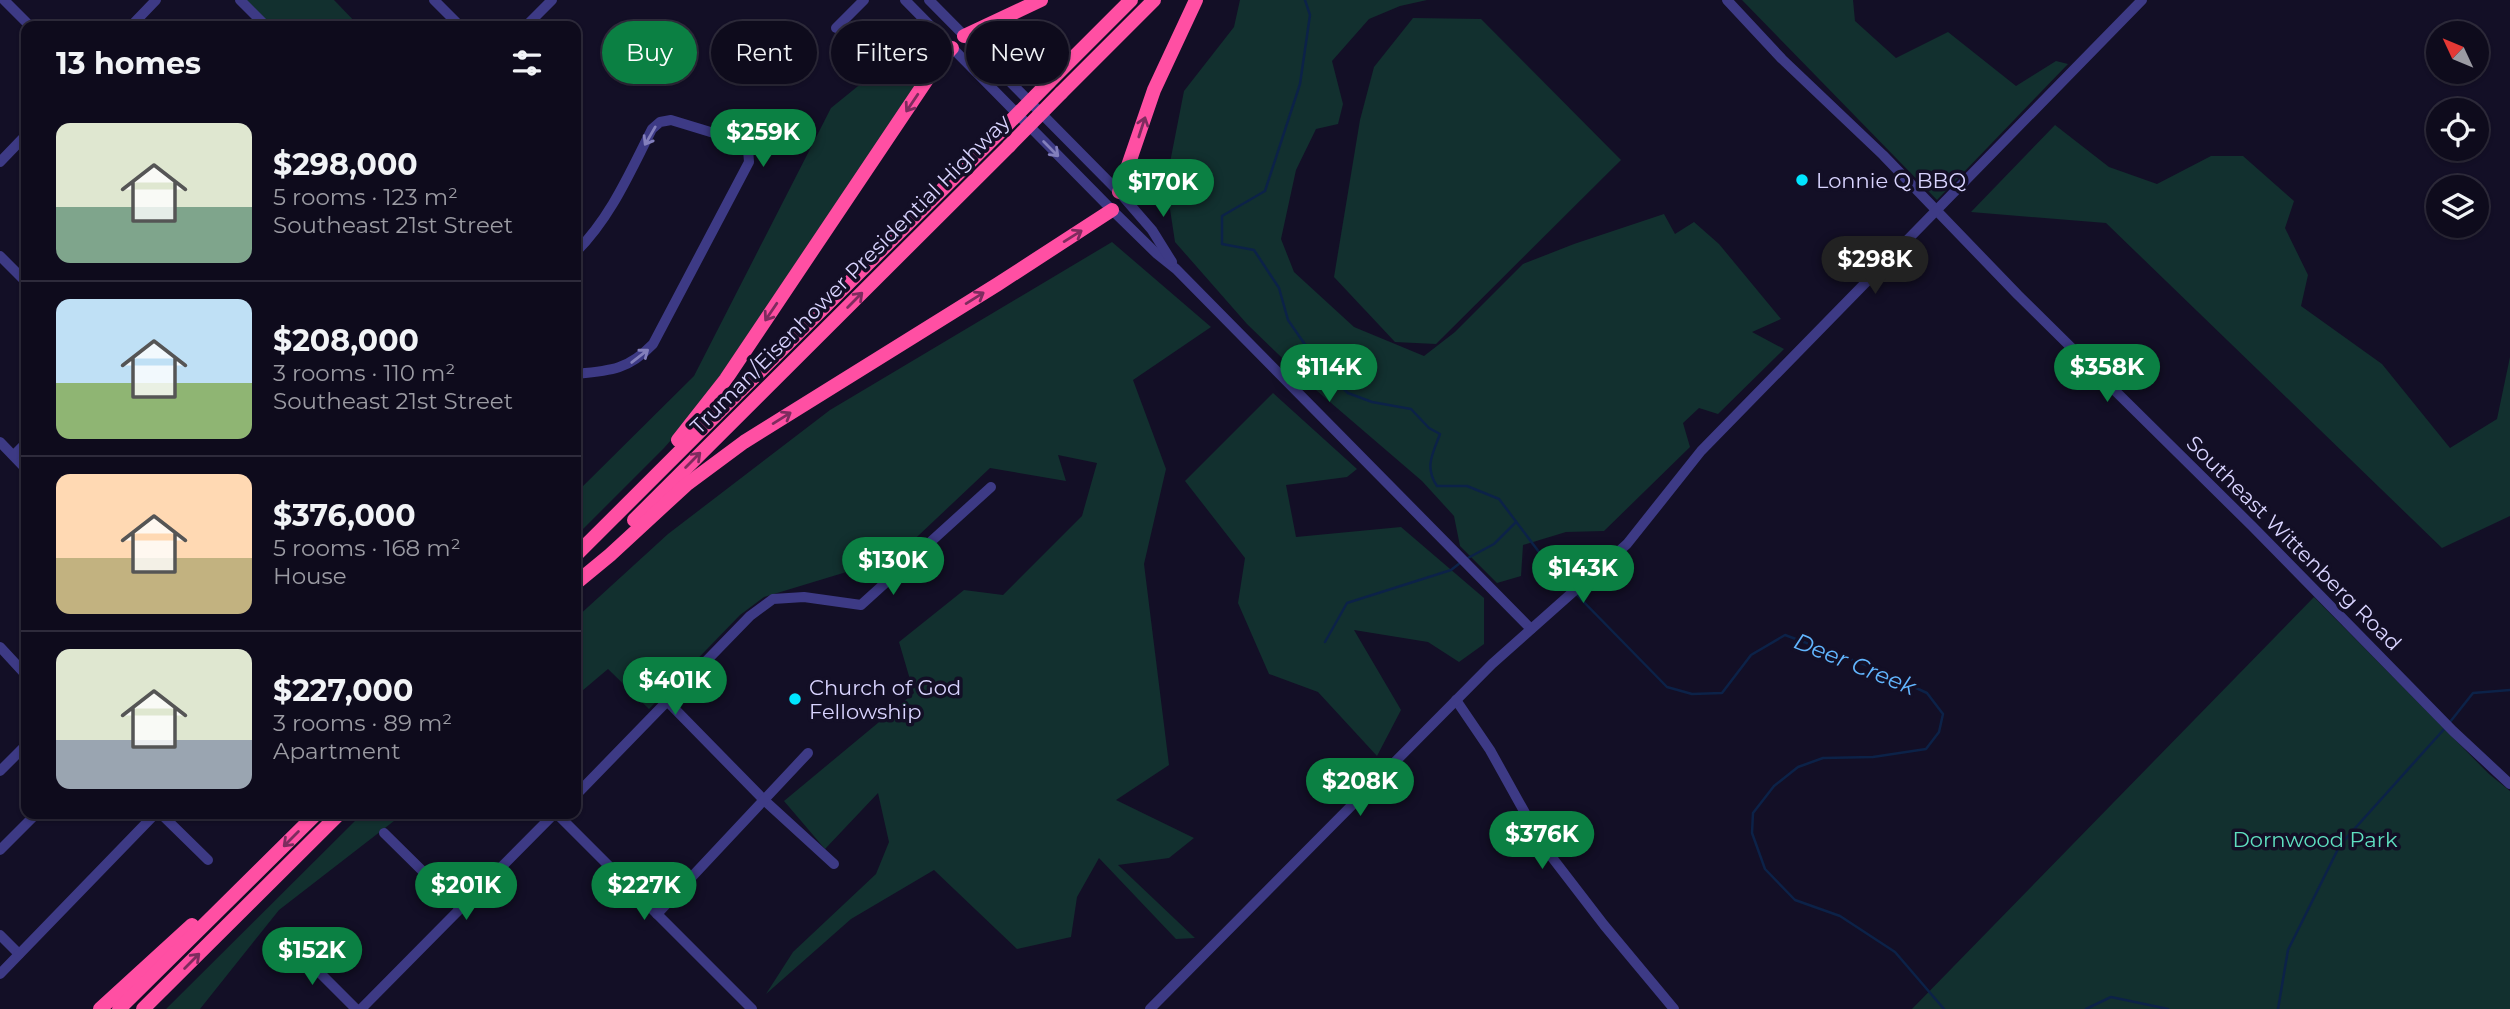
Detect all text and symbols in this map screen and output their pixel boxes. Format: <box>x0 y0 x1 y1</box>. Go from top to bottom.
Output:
chip: Buy <box>602 21 697 84</box>
chip: Rent <box>711 21 817 84</box>
chip: Filters <box>831 21 952 84</box>
chip: New <box>966 21 1069 84</box>
north arrow <box>2426 21 2488 84</box>
map controls <box>2426 21 2489 238</box>
icon: filters <box>508 44 546 82</box>
text: 13 homes <box>56 45 201 82</box>
one-way arrow <box>904 93 918 113</box>
button: locate <box>2426 98 2489 161</box>
street label: Truman/Eisenhower Presidential Highway <box>685 109 1015 439</box>
pin: $259K <box>714 110 812 169</box>
one-way arrow <box>1137 117 1149 139</box>
text: $259K <box>726 118 800 146</box>
one-way arrow <box>643 125 657 145</box>
one-way arrow <box>1043 140 1060 157</box>
text: $298,000 <box>273 146 418 183</box>
icon: home <box>112 151 196 235</box>
pin: $170K <box>1114 160 1212 219</box>
text: $170K <box>1128 168 1198 196</box>
place label: Lonnie Q BBQ <box>1816 168 1966 193</box>
marker: Lonnie Q BBQ <box>1794 172 1810 188</box>
button: layers <box>2426 175 2489 238</box>
text: 5 rooms · 123 m² <box>273 183 458 211</box>
text: Southeast 21st Street <box>273 211 513 239</box>
one-way arrow <box>1063 228 1082 243</box>
pin: $298K <box>1826 236 1924 296</box>
text: $298K <box>1837 245 1913 273</box>
one-way arrow <box>846 291 863 308</box>
one-way arrow <box>965 291 984 306</box>
one-way arrow <box>764 302 778 322</box>
text: $208,000 <box>273 322 419 359</box>
icon: home <box>112 327 196 411</box>
pin: $114K <box>1280 344 1378 404</box>
pin: $358K <box>2058 344 2156 404</box>
one-way arrow <box>630 348 648 363</box>
text: $114K <box>1296 353 1362 381</box>
text: $358K <box>2070 353 2144 381</box>
text: 3 rooms · 110 m² <box>273 359 455 387</box>
text: Southeast 21st Street <box>273 387 513 415</box>
one-way arrow <box>771 411 791 425</box>
street label: Southeast Wittenberg Road <box>2181 430 2407 656</box>
one-way arrow <box>685 452 702 469</box>
text: $376,000 <box>273 497 416 534</box>
icon: home <box>112 502 196 586</box>
text: 5 rooms · 168 m² <box>273 534 461 562</box>
pin: $130K <box>844 538 942 597</box>
text: $130K <box>858 546 928 574</box>
pin: $143K <box>1534 546 1632 605</box>
text: $143K <box>1548 554 1618 582</box>
text: House <box>273 562 347 590</box>
water label: Deer Creek <box>1790 627 1921 702</box>
pin: $401K <box>626 658 724 717</box>
text: $401K <box>639 666 711 694</box>
text: $227,000 <box>273 672 413 709</box>
place label: Church of God Fellowship <box>809 675 961 724</box>
icon: home <box>112 677 196 761</box>
marker: Church of God Fellowship <box>787 691 803 707</box>
text: 3 rooms · 89 m² <box>273 709 452 737</box>
text: Apartment <box>273 737 401 765</box>
pin: $208K <box>1311 758 1409 818</box>
text: $208K <box>1322 767 1398 795</box>
pin: $376K <box>1493 812 1591 871</box>
text: $376K <box>1505 820 1579 848</box>
park label: Dornwood Park <box>2233 827 2398 852</box>
one-way arrow <box>283 830 300 847</box>
pin: $201K <box>417 862 515 922</box>
pin: $227K <box>595 862 693 922</box>
text: $201K <box>431 871 501 899</box>
text: $227K <box>607 871 681 899</box>
pin: $152K <box>263 928 361 987</box>
text: $152K <box>278 936 346 964</box>
one-way arrow <box>183 953 200 970</box>

